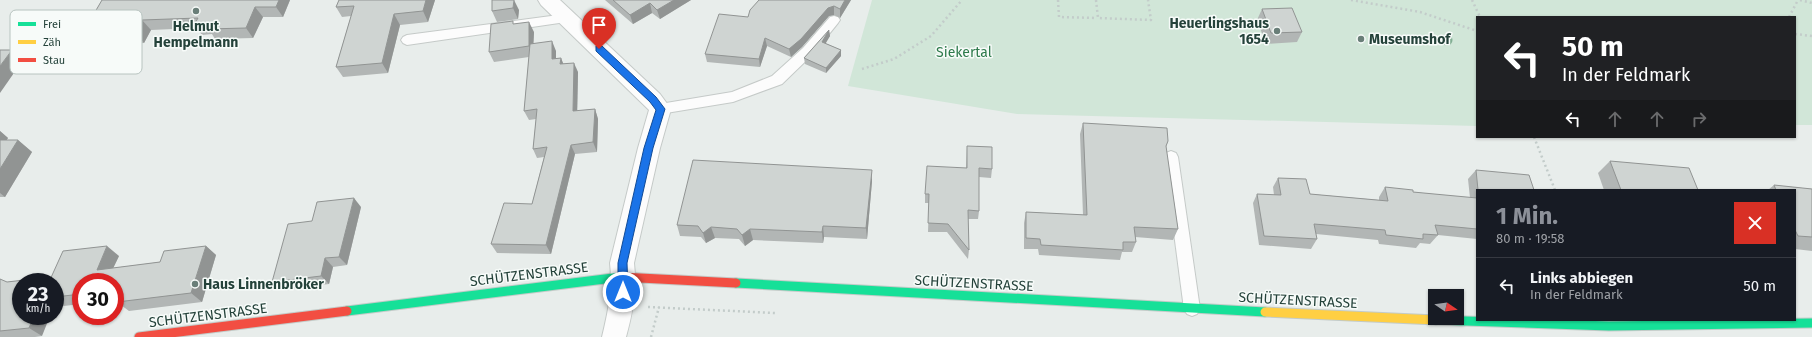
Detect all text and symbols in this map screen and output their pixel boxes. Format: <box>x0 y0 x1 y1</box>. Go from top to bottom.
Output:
marker: Helmut Hempelmann <box>191 6 201 16</box>
pin <box>582 8 616 49</box>
legend <box>10 10 142 74</box>
icon: arrive <box>588 14 610 36</box>
place label: Heuerlingshaus 1654 <box>1170 15 1269 48</box>
text: Frei <box>43 18 61 31</box>
place label: Helmut Hempelmann <box>154 18 238 51</box>
marker: Heuerlingshaus 1654 <box>1272 26 1282 36</box>
text: 50 m <box>1562 30 1624 63</box>
place label: Museumshof <box>1369 31 1452 48</box>
icon: left <box>1496 32 1548 84</box>
marker: Museumshof <box>1356 34 1366 44</box>
text: Zäh <box>43 36 61 49</box>
park label: Siekertal <box>936 44 992 61</box>
text: Stau <box>43 54 65 67</box>
text: In der Feldmark <box>1562 64 1690 86</box>
icon: left <box>1562 108 1584 130</box>
icon: ahead <box>1604 108 1626 130</box>
icon: ahead <box>1646 108 1668 130</box>
icon: right <box>1688 108 1710 130</box>
text: 1 Min. <box>1496 202 1558 230</box>
button: close <box>1734 202 1776 244</box>
text: 80 m · 19:58 <box>1496 231 1564 246</box>
street label: SCHÜTZENSTRASSE <box>469 258 589 290</box>
text: Links abbiegen <box>1530 269 1633 287</box>
position arrow <box>602 271 644 313</box>
street label: SCHÜTZENSTRASSE <box>914 271 1034 295</box>
speed limit sign: 30 <box>72 273 124 325</box>
icon: left <box>1496 275 1518 297</box>
place label: Haus Linnenbröker <box>203 276 324 293</box>
text: 50 m <box>1743 277 1776 295</box>
marker: Haus Linnenbröker <box>190 279 200 289</box>
text: 23 <box>28 282 48 306</box>
text: In der Feldmark <box>1530 287 1623 302</box>
street label: SCHÜTZENSTRASSE <box>1238 288 1358 312</box>
north arrow <box>1428 289 1464 325</box>
map controls <box>1428 289 1464 325</box>
street label: SCHÜTZENSTRASSE <box>148 299 268 331</box>
text: km/h <box>26 303 50 315</box>

